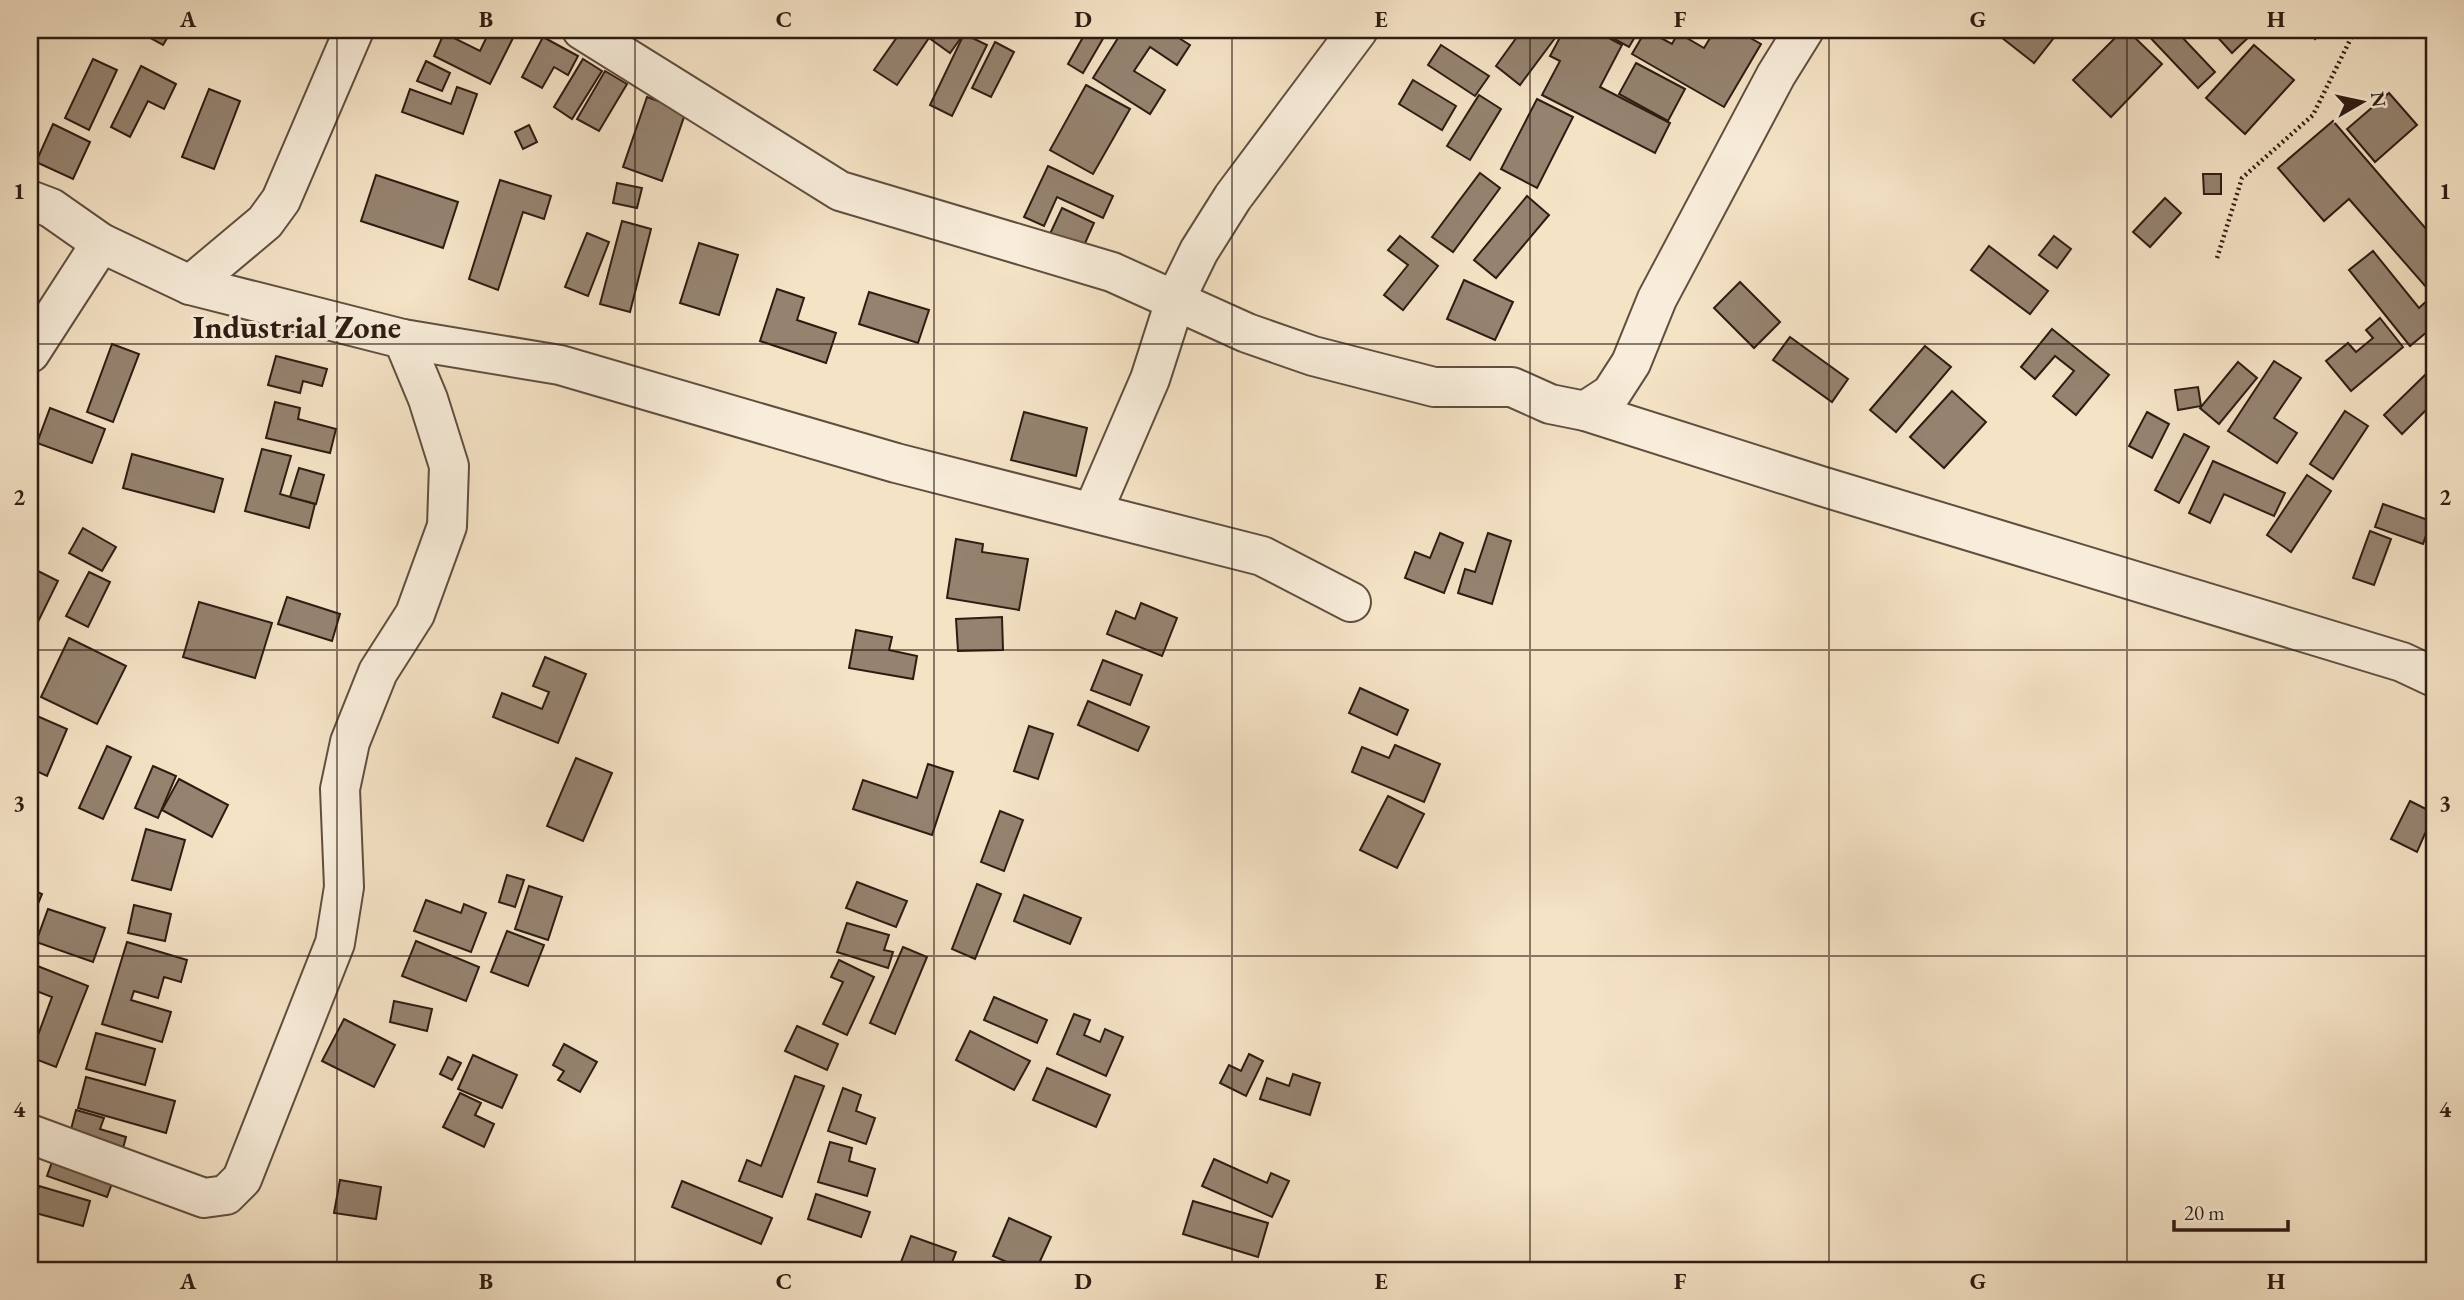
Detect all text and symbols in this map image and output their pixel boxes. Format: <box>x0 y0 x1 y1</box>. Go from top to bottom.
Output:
text: A <box>179 4 197 34</box>
text: B <box>479 4 493 34</box>
text: C <box>776 4 792 34</box>
text: D <box>1074 4 1092 34</box>
text: E <box>1374 4 1388 34</box>
text: F <box>1674 4 1687 34</box>
text: G <box>1970 4 1986 34</box>
text: H <box>2267 4 2285 34</box>
north arrow <box>2328 66 2398 136</box>
text: N <box>2365 90 2392 110</box>
text: 1 <box>13 176 25 206</box>
text: 1 <box>2439 176 2451 206</box>
district label: Industrial Zone <box>193 306 401 348</box>
text: 2 <box>13 482 25 512</box>
text: 2 <box>2439 482 2451 512</box>
text: 3 <box>13 788 25 818</box>
text: 3 <box>2439 788 2451 818</box>
text: 4 <box>13 1094 26 1124</box>
text: 4 <box>2439 1094 2452 1124</box>
scale bar <box>2174 1188 2287 1232</box>
text: 20 m <box>2184 1199 2225 1226</box>
text: A <box>179 1266 197 1296</box>
text: B <box>479 1266 493 1296</box>
text: C <box>776 1266 792 1296</box>
text: D <box>1074 1266 1092 1296</box>
text: E <box>1374 1266 1388 1296</box>
text: F <box>1674 1266 1687 1296</box>
text: G <box>1970 1266 1986 1296</box>
text: H <box>2267 1266 2285 1296</box>

